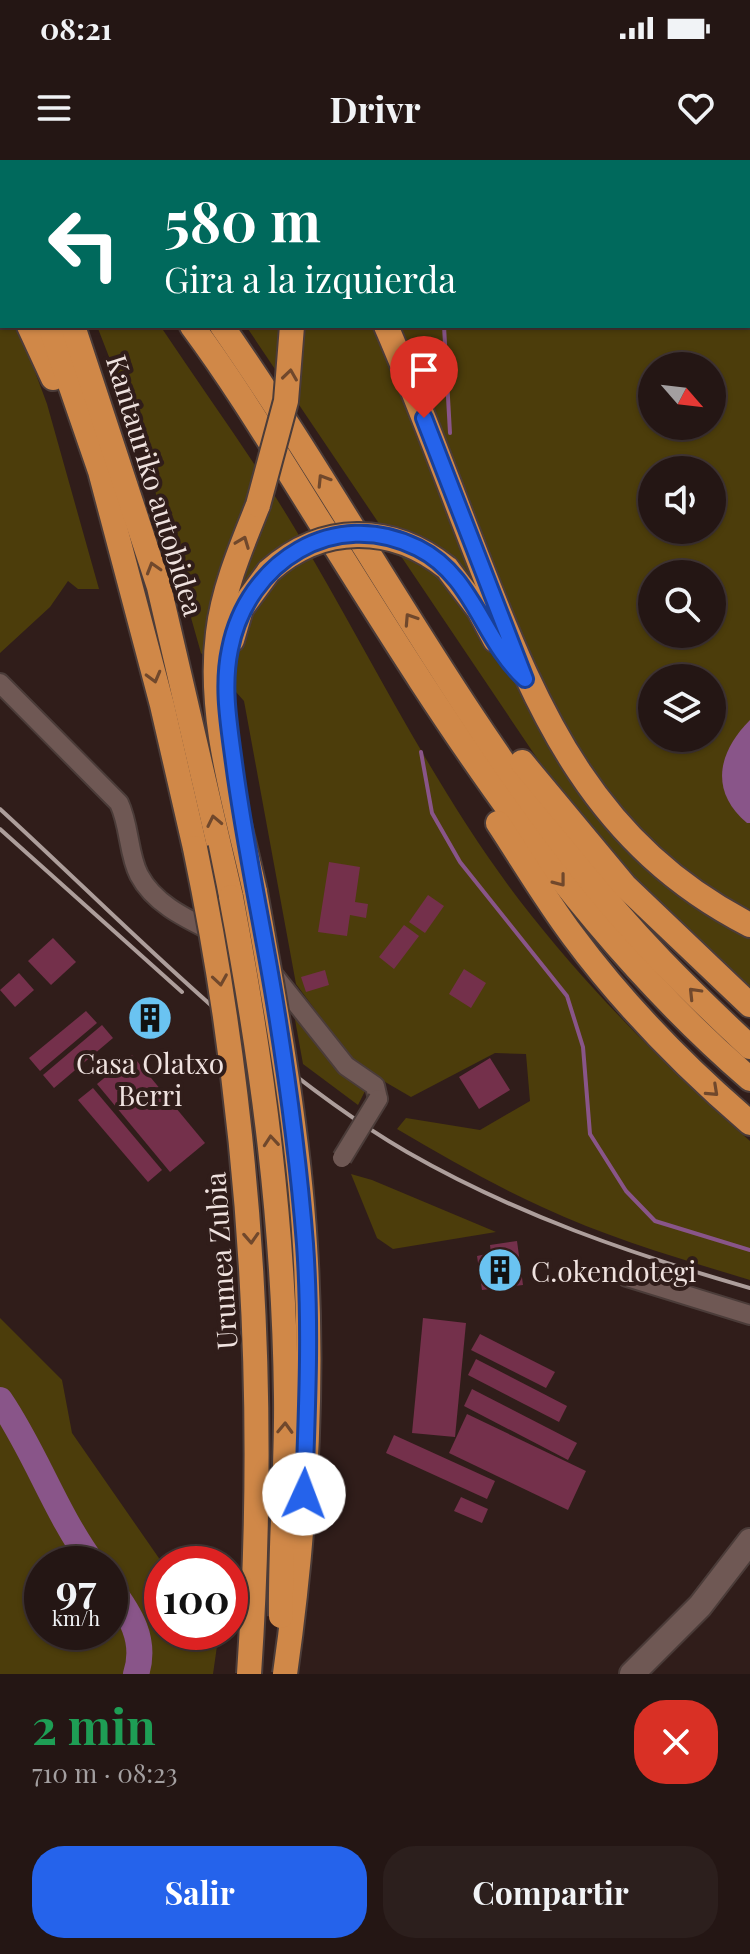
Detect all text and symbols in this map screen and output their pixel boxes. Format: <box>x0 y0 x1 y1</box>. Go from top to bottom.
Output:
text: 08:21 <box>40 8 112 48</box>
text: Drivr <box>329 84 421 132</box>
icon: menu <box>32 86 76 130</box>
icon: heart <box>674 86 718 130</box>
text: 580 m <box>164 182 321 257</box>
icon: left <box>32 192 136 296</box>
text: Gira a la izquierda <box>164 254 456 302</box>
pin <box>390 336 458 418</box>
icon: arrive <box>402 348 446 392</box>
street label: Kantauriko autobidea <box>99 350 213 620</box>
north arrow <box>638 352 726 440</box>
map controls <box>638 352 726 752</box>
one-way arrow <box>281 368 298 382</box>
button: sound <box>638 456 726 544</box>
one-way arrow <box>317 474 332 489</box>
one-way arrow <box>233 536 250 550</box>
button: search <box>638 560 726 648</box>
one-way arrow <box>146 562 162 576</box>
one-way arrow <box>405 613 420 627</box>
button: layers <box>638 664 726 752</box>
one-way arrow <box>145 670 162 684</box>
one-way arrow <box>206 815 223 828</box>
one-way arrow <box>551 872 565 887</box>
one-way arrow <box>211 973 228 987</box>
one-way arrow <box>688 988 703 1002</box>
building icon: Casa Olatxo Berri <box>126 994 174 1042</box>
place label: Casa Olatxo Berri <box>76 1044 224 1113</box>
one-way arrow <box>704 1081 718 1096</box>
one-way arrow <box>263 1134 280 1147</box>
street label: Urumea Zubia <box>195 1171 245 1351</box>
one-way arrow <box>242 1232 259 1245</box>
building icon: C.okendotegi <box>476 1246 524 1294</box>
place label: C.okendotegi <box>531 1252 697 1289</box>
one-way arrow <box>277 1421 294 1434</box>
position arrow <box>262 1452 346 1536</box>
speed limit sign: 100 <box>144 1546 248 1650</box>
text: 97 <box>56 1561 96 1614</box>
text: km/h <box>52 1604 100 1631</box>
text: 2 min <box>32 1693 156 1757</box>
button: close <box>634 1700 718 1784</box>
text: 710 m · 08:23 <box>32 1755 177 1790</box>
button: Salir <box>32 1846 367 1938</box>
button: Compartir <box>383 1846 718 1938</box>

